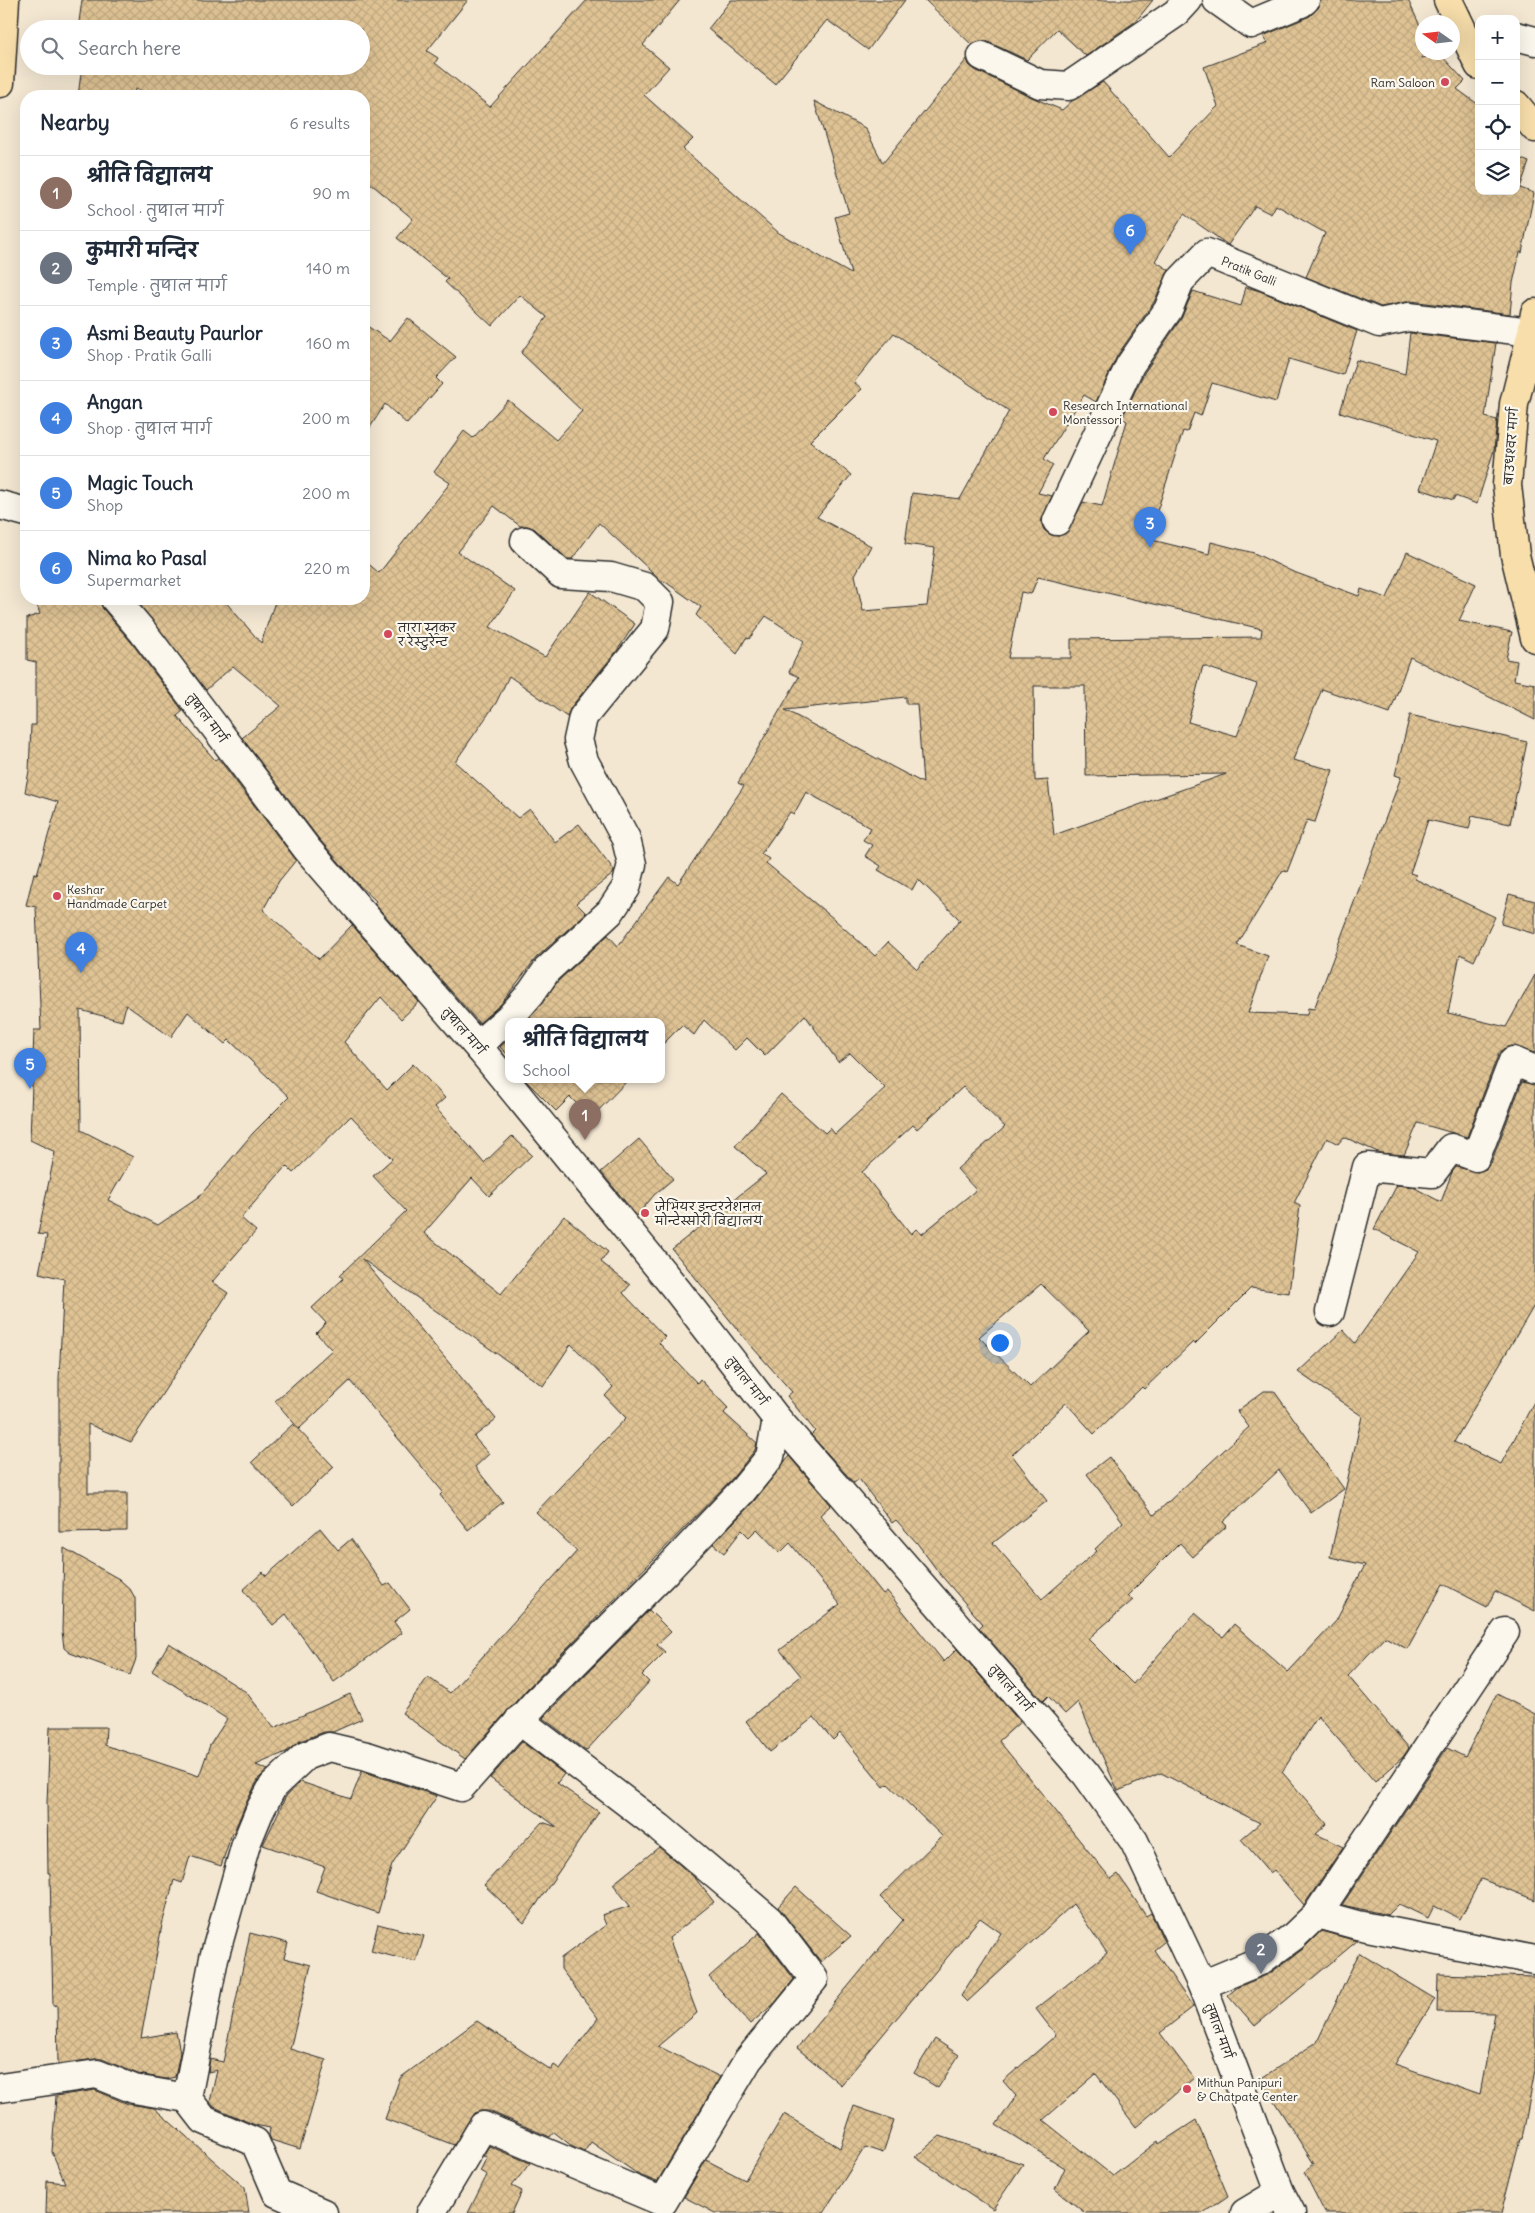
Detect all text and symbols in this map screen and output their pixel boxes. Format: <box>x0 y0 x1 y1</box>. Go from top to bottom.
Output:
north arrow <box>1415 15 1460 60</box>
map controls <box>1475 15 1520 195</box>
button: + <box>1475 15 1520 60</box>
search box <box>20 20 370 75</box>
icon: search <box>38 34 66 62</box>
text: Search here <box>78 36 181 60</box>
button: − <box>1475 60 1520 105</box>
place label: Ram Saloon <box>1371 75 1435 90</box>
marker: Ram Saloon <box>1439 76 1451 88</box>
button: locate <box>1475 105 1520 150</box>
text: Nearby <box>40 109 110 136</box>
text: 6 results <box>289 113 350 133</box>
button: layers <box>1475 150 1520 195</box>
text: श्रीति विद्यालय <box>87 163 212 187</box>
text: 1 <box>53 183 59 203</box>
text: 90 m <box>312 183 350 203</box>
text: School · तुषाल मार्ग <box>87 200 224 220</box>
pin: 6 <box>1114 214 1146 255</box>
text: कुमारी मन्दिर <box>87 238 198 262</box>
street label: Pratik Galli <box>1219 253 1279 289</box>
text: 2 <box>52 258 60 278</box>
text: 140 m <box>306 258 350 278</box>
text: Temple · तुषाल मार्ग <box>87 275 227 295</box>
text: Asmi Beauty Paurlor <box>87 321 263 345</box>
text: 3 <box>51 333 61 353</box>
text: 160 m <box>306 333 350 353</box>
text: Shop · Pratik Galli <box>87 345 212 365</box>
text: Angan <box>87 390 143 414</box>
place label: Research International Montessori <box>1063 398 1187 427</box>
marker: Research International Montessori <box>1047 406 1059 418</box>
street label: बाउधश्वर मार्ग <box>1500 406 1521 486</box>
text: 4 <box>51 408 61 428</box>
text: 200 m <box>302 408 350 428</box>
text: Shop · तुषाल मार्ग <box>87 418 212 438</box>
text: Magic Touch <box>87 471 193 495</box>
text: 5 <box>51 483 61 503</box>
text: 200 m <box>302 483 350 503</box>
text: Shop <box>87 495 123 515</box>
pin: 3 <box>1134 507 1166 548</box>
text: Nima ko Pasal <box>87 546 207 570</box>
text: 6 <box>51 558 61 578</box>
text: 220 m <box>304 558 350 578</box>
text: Supermarket <box>87 570 181 590</box>
place label: तारा स्नूकर र रेस्टुरेन्ट <box>397 620 458 650</box>
marker: तारा स्नूकर र रेस्टुरेन्ट <box>382 628 394 640</box>
street label: तुषाल मार्ग <box>183 690 232 747</box>
place label: Keshar Handmade Carpet <box>67 882 167 911</box>
marker: Keshar Handmade Carpet <box>51 890 63 902</box>
pin: 4 <box>65 932 97 973</box>
street label: तुषाल मार्ग <box>439 1003 490 1059</box>
popup <box>505 1018 665 1083</box>
text: श्रीति विद्यालय <box>523 1027 647 1051</box>
pin: 5 <box>14 1048 46 1089</box>
text: School <box>523 1060 570 1080</box>
pin: 1 <box>569 1099 601 1140</box>
place label: जेभियर इन्टरनेशनल मोन्टेस्सोरी विद्यालय <box>654 1196 764 1228</box>
marker: जेभियर इन्टरनेशनल मोन्टेस्सोरी विद्यालय <box>639 1207 651 1219</box>
your location <box>987 1330 1013 1356</box>
street label: तुषाल मार्ग <box>722 1353 772 1410</box>
street label: तुषाल मार्ग <box>986 1660 1037 1716</box>
pin: 2 <box>1245 1933 1277 1974</box>
street label: तुषाल मार्ग <box>1201 2001 1237 2062</box>
place label: Mithun Panipuri & Chatpate Center <box>1197 2075 1298 2104</box>
marker: Mithun Panipuri & Chatpate Center <box>1181 2083 1193 2095</box>

